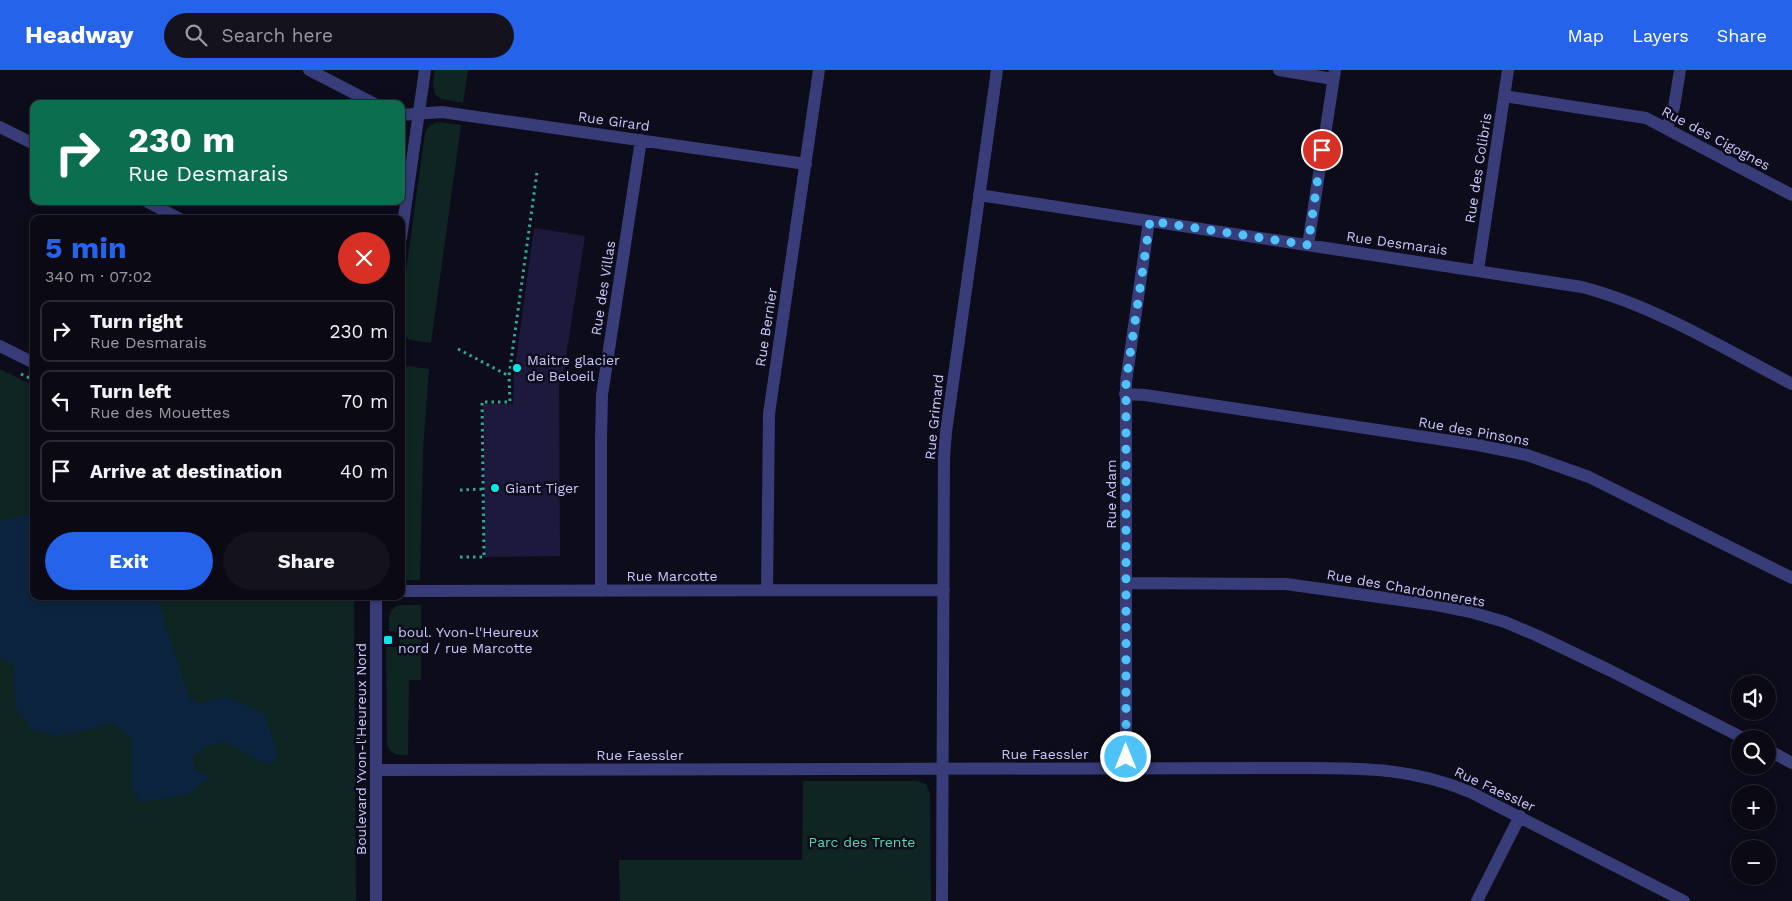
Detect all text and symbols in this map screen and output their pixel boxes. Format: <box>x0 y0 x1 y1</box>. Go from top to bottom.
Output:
search box <box>164 13 514 58</box>
text: Headway <box>25 21 134 49</box>
icon: search <box>182 21 210 49</box>
text: Search here <box>222 24 333 47</box>
text: Map <box>1567 25 1604 46</box>
text: Layers <box>1632 25 1689 46</box>
text: Share <box>1717 25 1767 46</box>
street label: Rue des Cigognes <box>1659 103 1773 173</box>
street label: Rue Girard <box>577 108 651 134</box>
street label: Rue des Colibris <box>1461 112 1495 224</box>
text: 230 m <box>128 119 235 161</box>
icon: right <box>45 120 110 185</box>
pin <box>1301 129 1343 171</box>
icon: arrive <box>1308 136 1336 164</box>
text: Rue Desmarais <box>128 161 288 186</box>
street label: Rue Desmarais <box>1345 228 1449 258</box>
text: 5 min <box>45 230 127 265</box>
button: close <box>338 232 390 284</box>
street label: Rue des Villas <box>588 239 618 337</box>
text: 340 m · 07:02 <box>45 267 152 286</box>
street label: Rue Bernier <box>752 286 780 368</box>
text: Turn right <box>90 310 183 333</box>
icon: right <box>47 317 75 345</box>
text: 230 m <box>329 320 388 343</box>
text: Rue Desmarais <box>90 333 207 352</box>
place label: Maitre glacier de Beloeil <box>527 352 620 384</box>
marker: Maitre glacier de Beloeil <box>511 362 523 374</box>
street label: Rue Grimard <box>922 374 946 460</box>
text: Turn left <box>90 380 171 403</box>
icon: left <box>47 387 75 415</box>
text: 70 m <box>341 390 388 413</box>
text: Rue des Mouettes <box>90 403 230 422</box>
street label: Rue des Pinsons <box>1417 413 1531 449</box>
icon: arrive <box>47 457 75 485</box>
street label: Rue Adam <box>1103 459 1119 529</box>
text: Arrive at destination <box>90 460 282 483</box>
text: 40 m <box>340 460 388 483</box>
place label: Giant Tiger <box>505 480 579 496</box>
marker: Giant Tiger <box>489 482 501 494</box>
button: Exit <box>45 532 213 590</box>
button: Share <box>223 532 390 590</box>
street label: Rue des Chardonnerets <box>1326 566 1486 610</box>
street label: Rue Marcotte <box>627 568 717 584</box>
place label: boul. Yvon-l'Heureux nord / rue Marcotte <box>398 624 539 656</box>
marker: boul. Yvon-l'Heureux nord / rue Marcotte <box>382 634 394 646</box>
street label: Boulevard Yvon-l'Heureux Nord <box>353 643 369 855</box>
map controls <box>1731 675 1776 885</box>
button: sound <box>1731 675 1776 720</box>
position arrow <box>1099 730 1151 782</box>
button: search <box>1731 730 1776 775</box>
street label: Rue Faessler <box>1001 746 1089 762</box>
street label: Rue Faessler <box>596 747 684 763</box>
street label: Rue Faessler <box>1452 763 1538 815</box>
button: + <box>1731 785 1776 830</box>
park label: Parc des Trente <box>809 834 915 850</box>
button: − <box>1731 840 1776 885</box>

